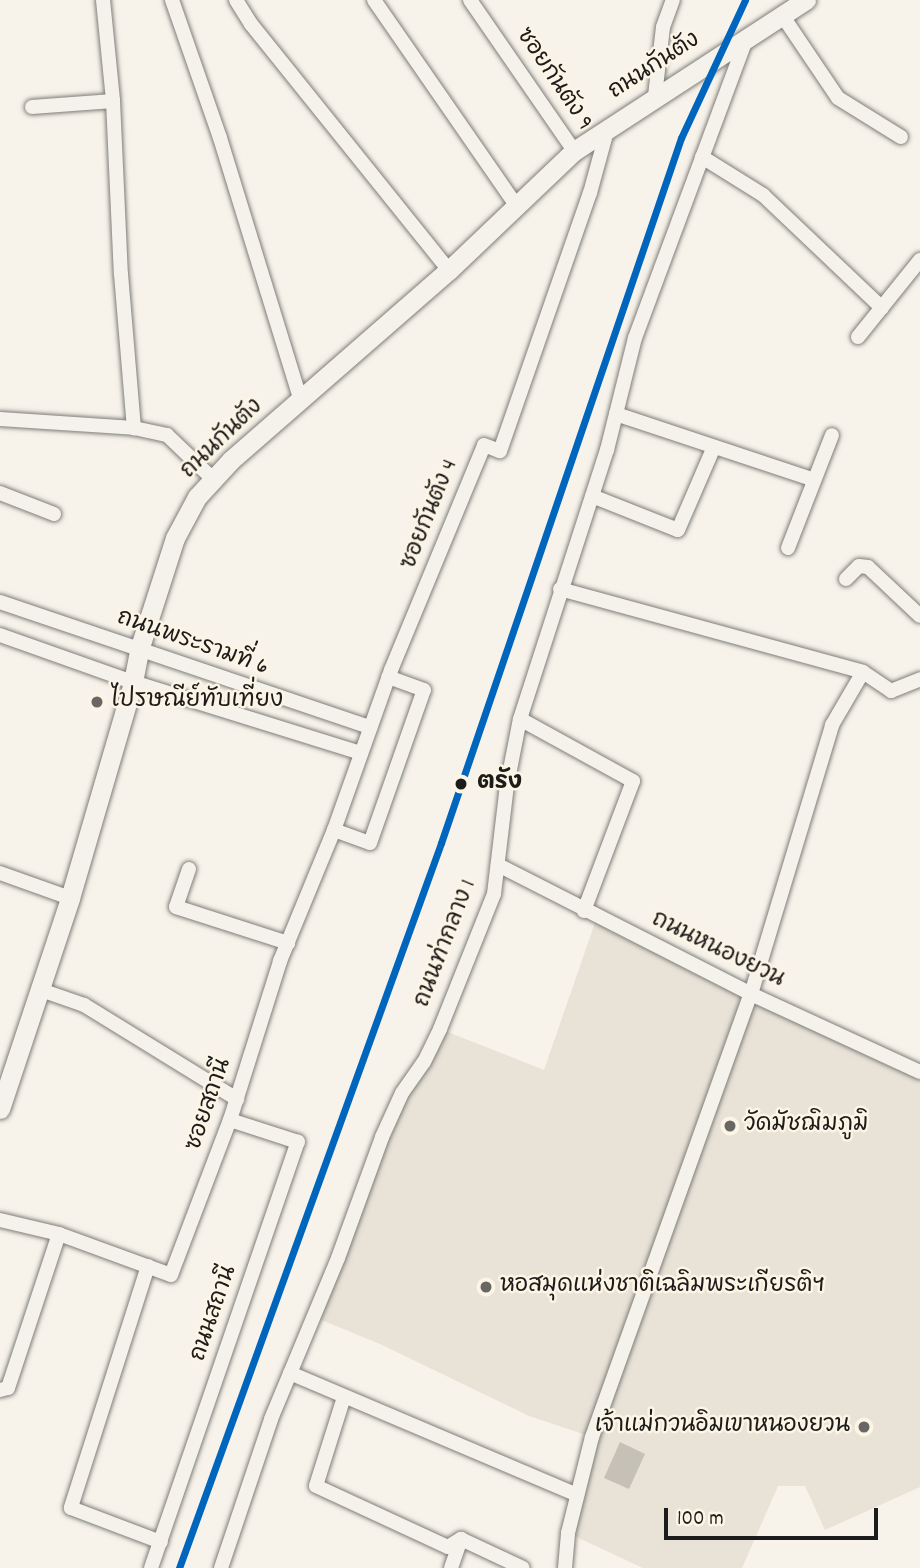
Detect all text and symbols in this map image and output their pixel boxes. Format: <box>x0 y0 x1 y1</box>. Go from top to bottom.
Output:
street label: ซอยกันตัง 9 <box>509 24 597 136</box>
street label: ถนนกันตัง <box>604 27 706 107</box>
street label: ถนนกันตัง <box>176 394 270 486</box>
street label: ซอยกันตัง 4 <box>396 456 466 574</box>
street label: ถนนพระรามที่ 6 <box>113 605 271 683</box>
place label: ไปรษณีย์ทับเที่ยง <box>111 688 283 716</box>
marker: ไปรษณีย์ทับเที่ยง <box>89 694 105 710</box>
place label: ตรัง <box>477 770 522 798</box>
marker: ตรัง <box>451 774 471 794</box>
street label: ถนนท่ากลาง 1 <box>410 876 484 1012</box>
street label: ถนนหนองยวน <box>646 907 788 995</box>
street label: ซอยสถานี <box>181 1055 239 1155</box>
place label: วัดมัชฌิมภูมิ <box>744 1112 868 1140</box>
marker: วัดมัชฌิมภูมิ <box>722 1118 738 1134</box>
street label: ถนนสถานี <box>186 1263 244 1365</box>
place label: หอสมุดแห่งชาติเฉลิมพระเกียรติฯ <box>500 1273 826 1301</box>
marker: หอสมุดแห่งชาติเฉลิมพระเกียรติฯ <box>478 1279 494 1295</box>
place label: เจ้าเเม่กวนอิมเขาหนองยวน <box>595 1413 850 1441</box>
marker: เจ้าเเม่กวนอิมเขาหนองยวน <box>856 1419 872 1435</box>
scale bar <box>668 1494 881 1538</box>
text: 100 m <box>677 1505 724 1535</box>

